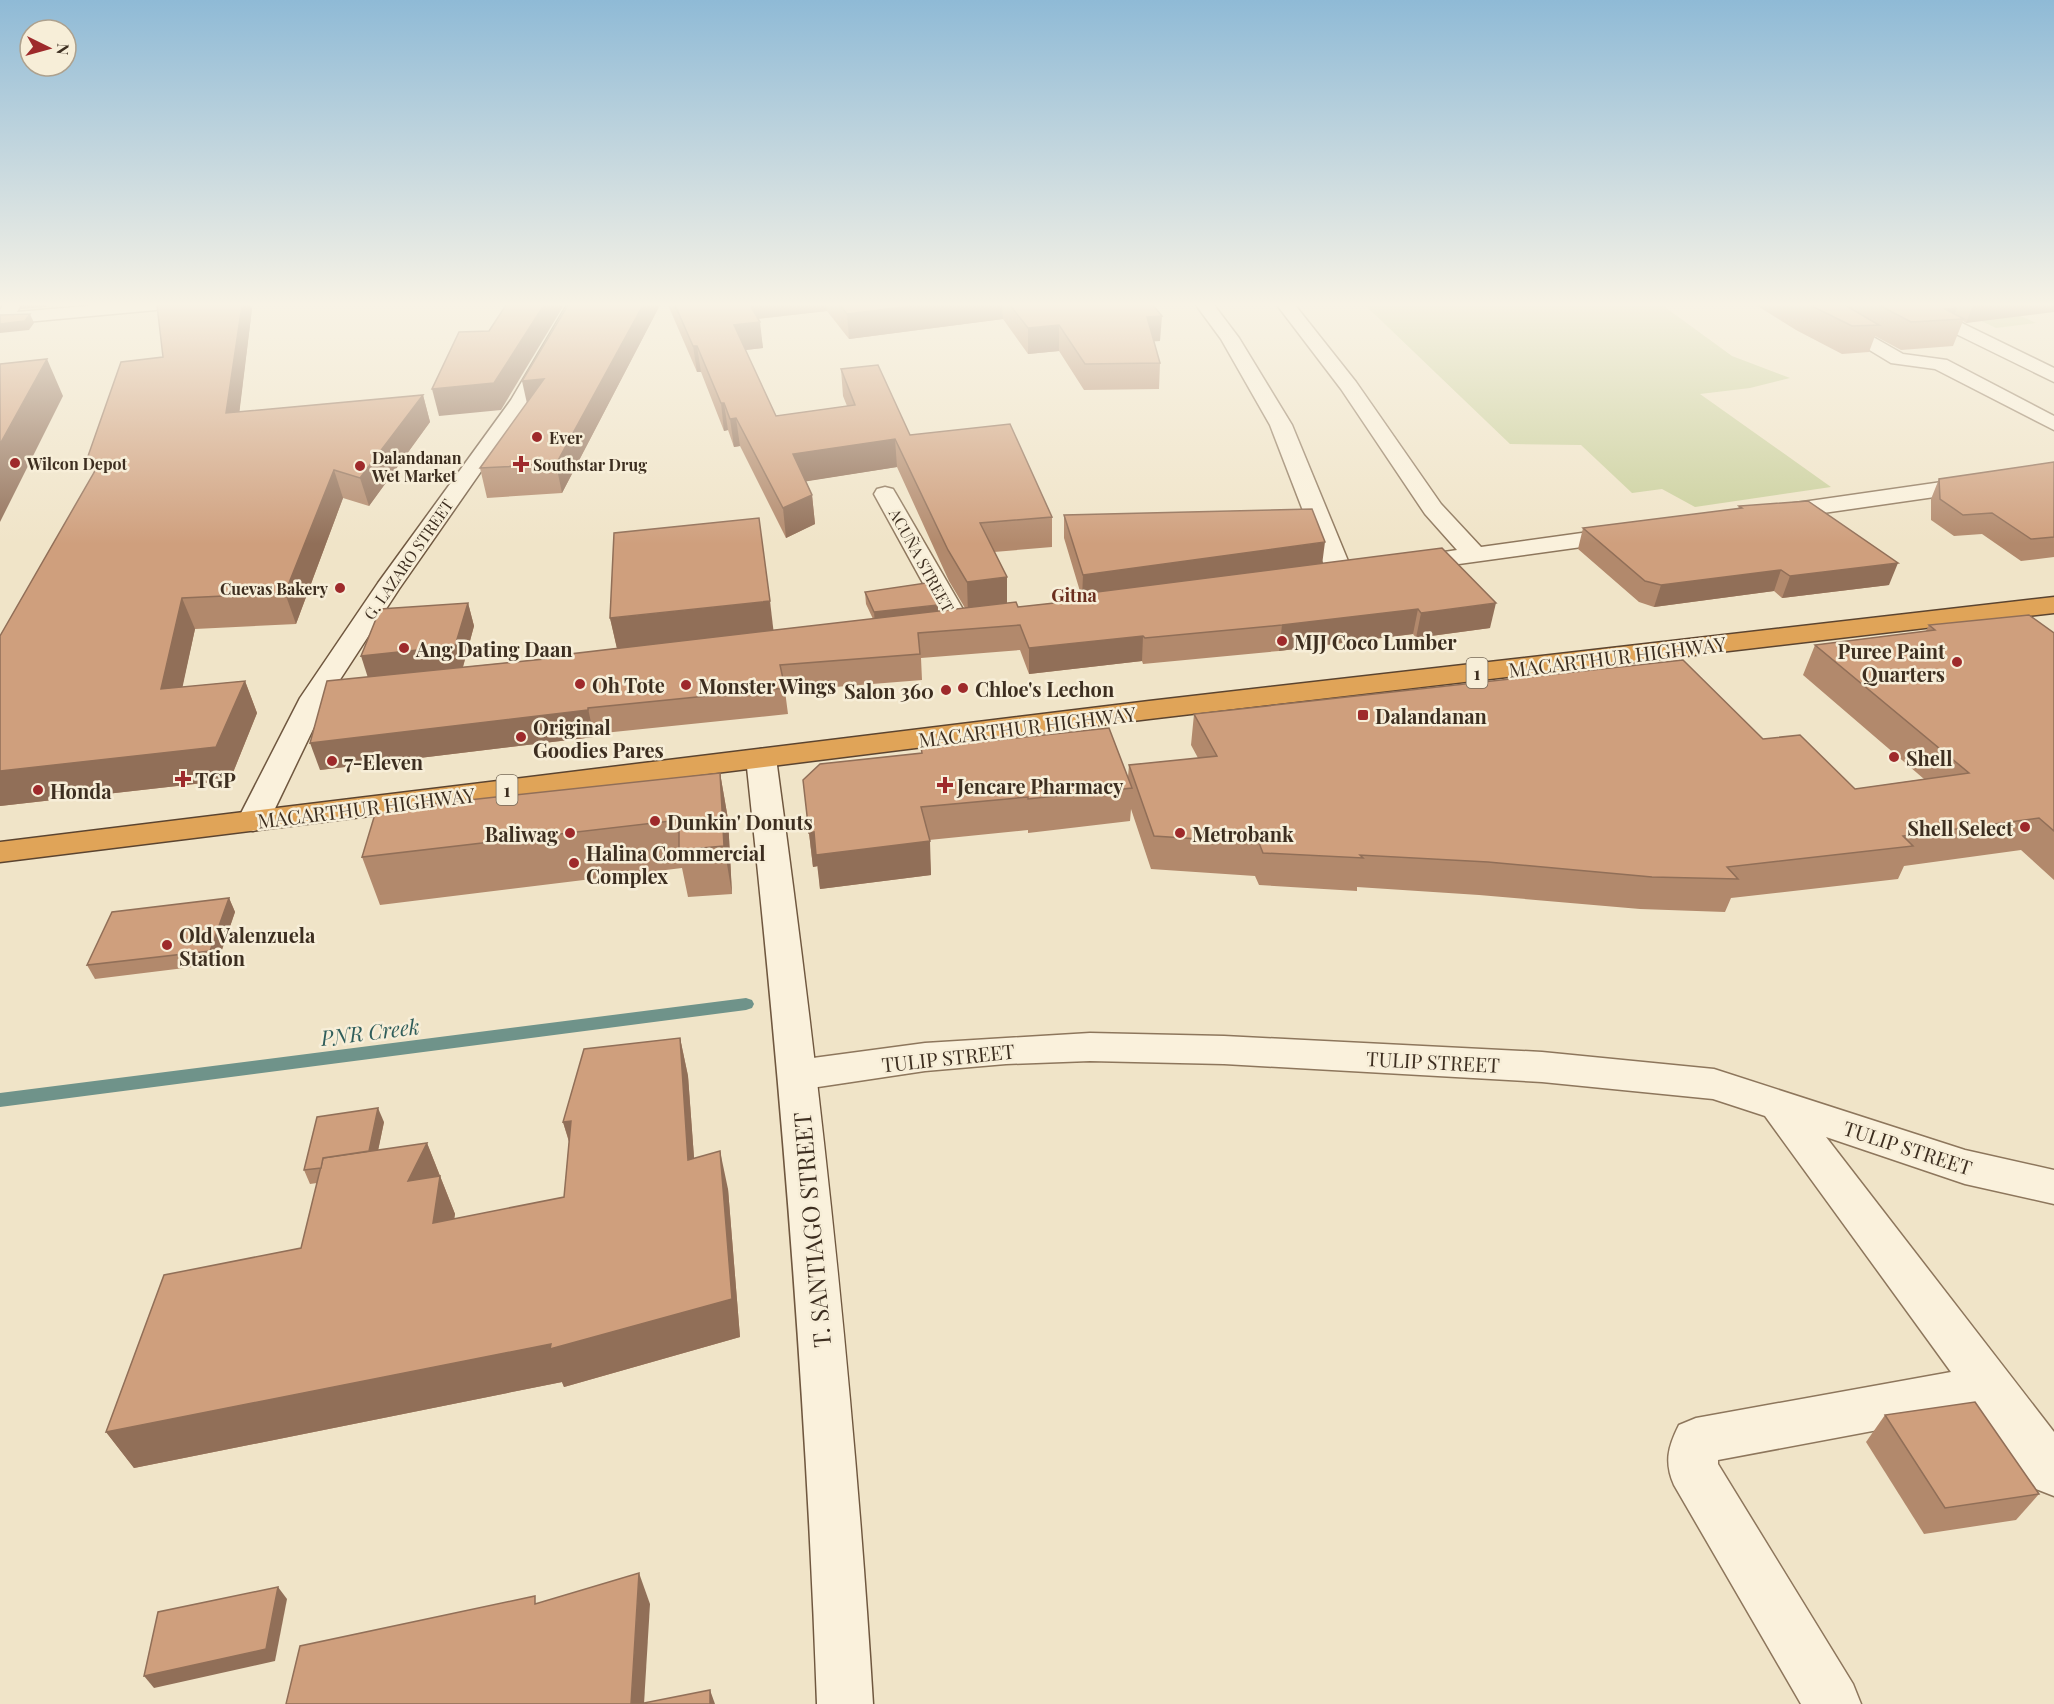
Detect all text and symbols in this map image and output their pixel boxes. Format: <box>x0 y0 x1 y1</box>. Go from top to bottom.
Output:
north arrow <box>18 18 78 78</box>
text: N <box>52 43 74 56</box>
place label: Ever <box>549 427 583 448</box>
marker: Ever <box>530 430 544 444</box>
place label: Dalandanan Wet Market <box>371 447 462 486</box>
place label: Wilcon Depot <box>26 453 128 474</box>
place label: Southstar Drug <box>533 454 647 475</box>
marker: Wilcon Depot <box>8 456 22 470</box>
marker: Southstar Drug <box>514 457 528 471</box>
marker: Dalandanan Wet Market <box>353 459 367 473</box>
street label: G. LAZARO STREET <box>359 495 458 623</box>
street label: ACUÑA STREET <box>884 504 959 616</box>
place label: Cuevas Bakery <box>220 578 329 599</box>
marker: Cuevas Bakery <box>333 581 347 595</box>
district label: Gitna <box>1051 583 1097 607</box>
place label: MJJ Coco Lumber <box>1294 628 1457 655</box>
street label: MACARTHUR HIGHWAY <box>1507 629 1727 683</box>
marker: MJJ Coco Lumber <box>1275 634 1289 648</box>
place label: Ang Dating Daan <box>415 635 573 662</box>
place label: Puree Paint Quarters <box>1838 637 1946 687</box>
marker: Ang Dating Daan <box>397 641 411 655</box>
marker: Puree Paint Quarters <box>1950 655 1964 669</box>
road number: 1 <box>1466 658 1488 688</box>
place label: Oh Tote <box>592 671 665 698</box>
place label: Monster Wings <box>698 672 836 699</box>
place label: Chloe's Lechon <box>975 675 1115 702</box>
marker: Oh Tote <box>573 677 587 691</box>
place label: Salon 360 <box>844 677 934 704</box>
marker: Monster Wings <box>679 678 693 692</box>
marker: Chloe's Lechon <box>956 681 970 695</box>
marker: Salon 360 <box>939 683 953 697</box>
street label: MACARTHUR HIGHWAY <box>917 699 1137 753</box>
place label: Dalandanan <box>1375 702 1488 729</box>
marker: Dalandanan <box>1356 708 1370 722</box>
place label: Original Goodies Pares <box>533 713 664 763</box>
marker: Original Goodies Pares <box>514 730 528 744</box>
place label: Shell <box>1906 744 1952 771</box>
place label: 7-Eleven <box>344 748 424 775</box>
marker: Shell <box>1887 750 1901 764</box>
marker: 7-Eleven <box>325 754 339 768</box>
place label: TGP <box>195 766 236 793</box>
marker: TGP <box>176 772 190 786</box>
place label: Jencare Pharmacy <box>956 772 1124 799</box>
road number: 1 <box>496 775 518 805</box>
place label: Honda <box>50 777 112 804</box>
marker: Jencare Pharmacy <box>938 778 952 792</box>
street label: MACARTHUR HIGHWAY <box>256 780 476 834</box>
marker: Honda <box>31 783 45 797</box>
place label: Dunkin' Donuts <box>667 808 813 835</box>
marker: Dunkin' Donuts <box>648 814 662 828</box>
place label: Shell Select <box>1907 814 2014 841</box>
place label: Baliwag <box>485 820 558 847</box>
place label: Metrobank <box>1192 820 1294 847</box>
marker: Shell Select <box>2018 820 2032 834</box>
marker: Baliwag <box>563 826 577 840</box>
marker: Metrobank <box>1173 826 1187 840</box>
place label: Halina Commercial Complex <box>586 839 765 889</box>
marker: Halina Commercial Complex <box>567 856 581 870</box>
place label: Old Valenzuela Station <box>179 921 316 971</box>
marker: Old Valenzuela Station <box>160 938 174 952</box>
water label: PNR Creek <box>318 1011 421 1051</box>
street label: TULIP STREET <box>880 1037 1016 1077</box>
street label: TULIP STREET <box>1366 1044 1500 1078</box>
street label: T. SANTIAGO STREET <box>785 1111 837 1349</box>
street label: TULIP STREET <box>1840 1113 1976 1181</box>

